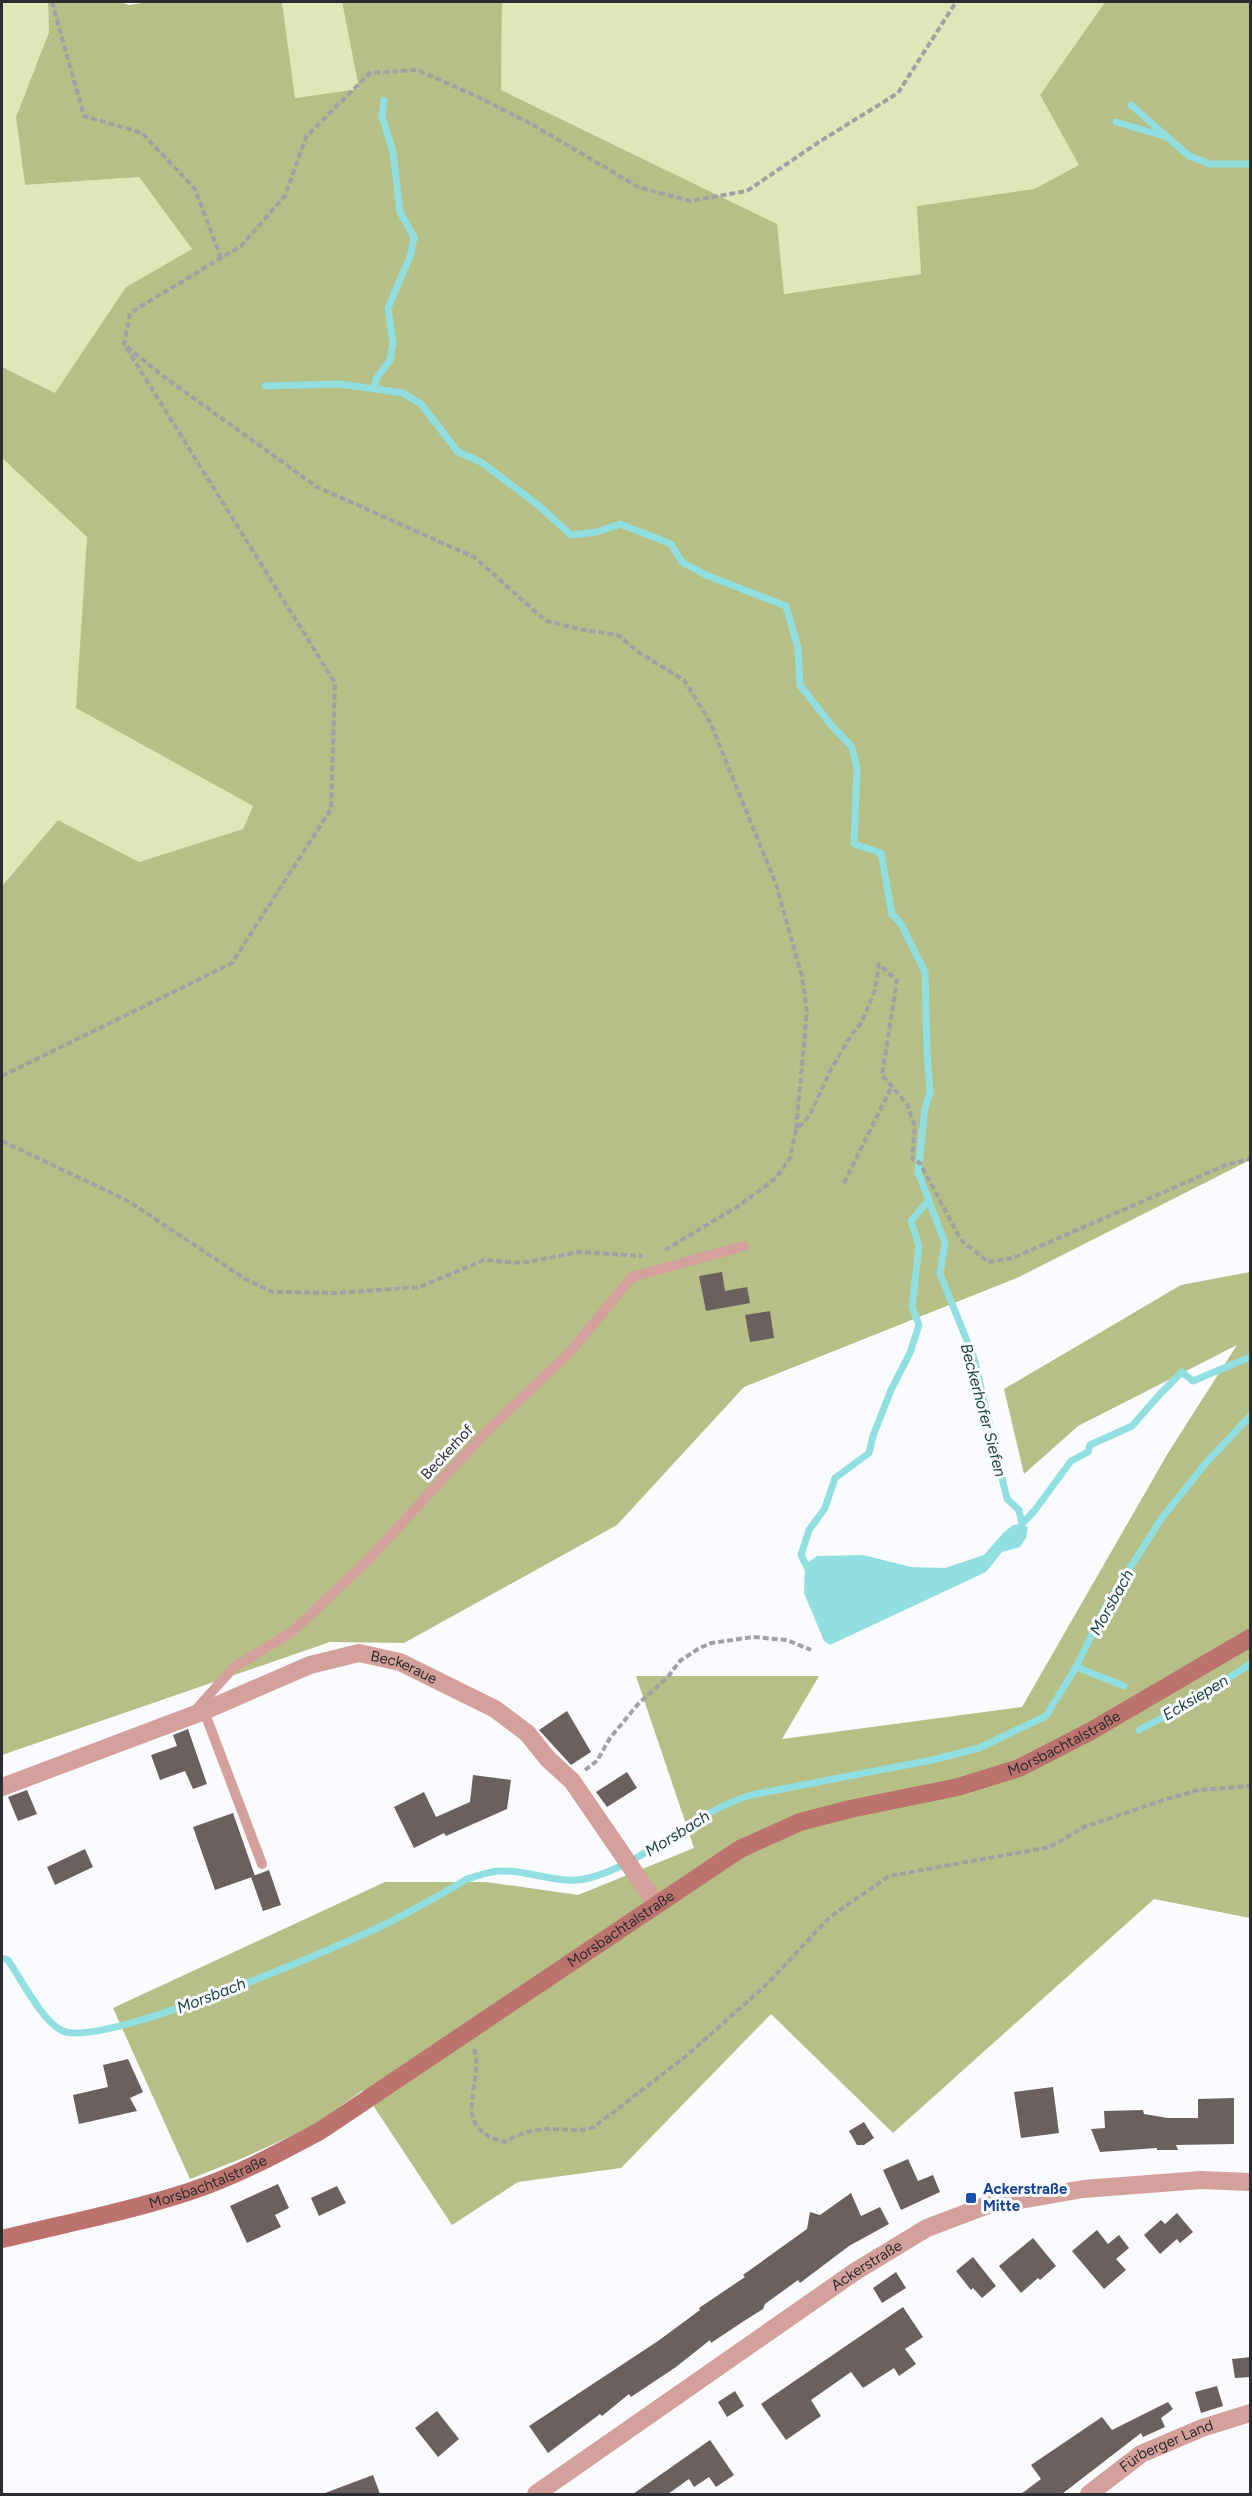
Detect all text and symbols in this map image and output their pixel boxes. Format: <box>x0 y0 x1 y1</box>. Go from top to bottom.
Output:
water label: Beckerhofer Siefen <box>957 1341 1010 1479</box>
street label: Beckerhof <box>417 1420 477 1483</box>
water label: Morsbach <box>1086 1566 1137 1638</box>
street label: Beckeraue <box>369 1647 440 1688</box>
water label: Ecksiepen <box>1159 1670 1232 1724</box>
street label: Morsbachtalstraße <box>1005 1707 1124 1780</box>
water label: Morsbach <box>642 1806 713 1861</box>
street label: Morsbachtalstraße <box>564 1887 678 1971</box>
water label: Morsbach <box>174 1974 248 2017</box>
street label: Morsbachtalstraße <box>147 2151 270 2212</box>
place label: Ackerstraße Mitte <box>983 2180 1068 2215</box>
marker: Ackerstraße Mitte <box>964 2191 978 2205</box>
street label: Ackerstraße <box>828 2236 905 2295</box>
street label: Fürberger Land <box>1116 2416 1215 2476</box>

